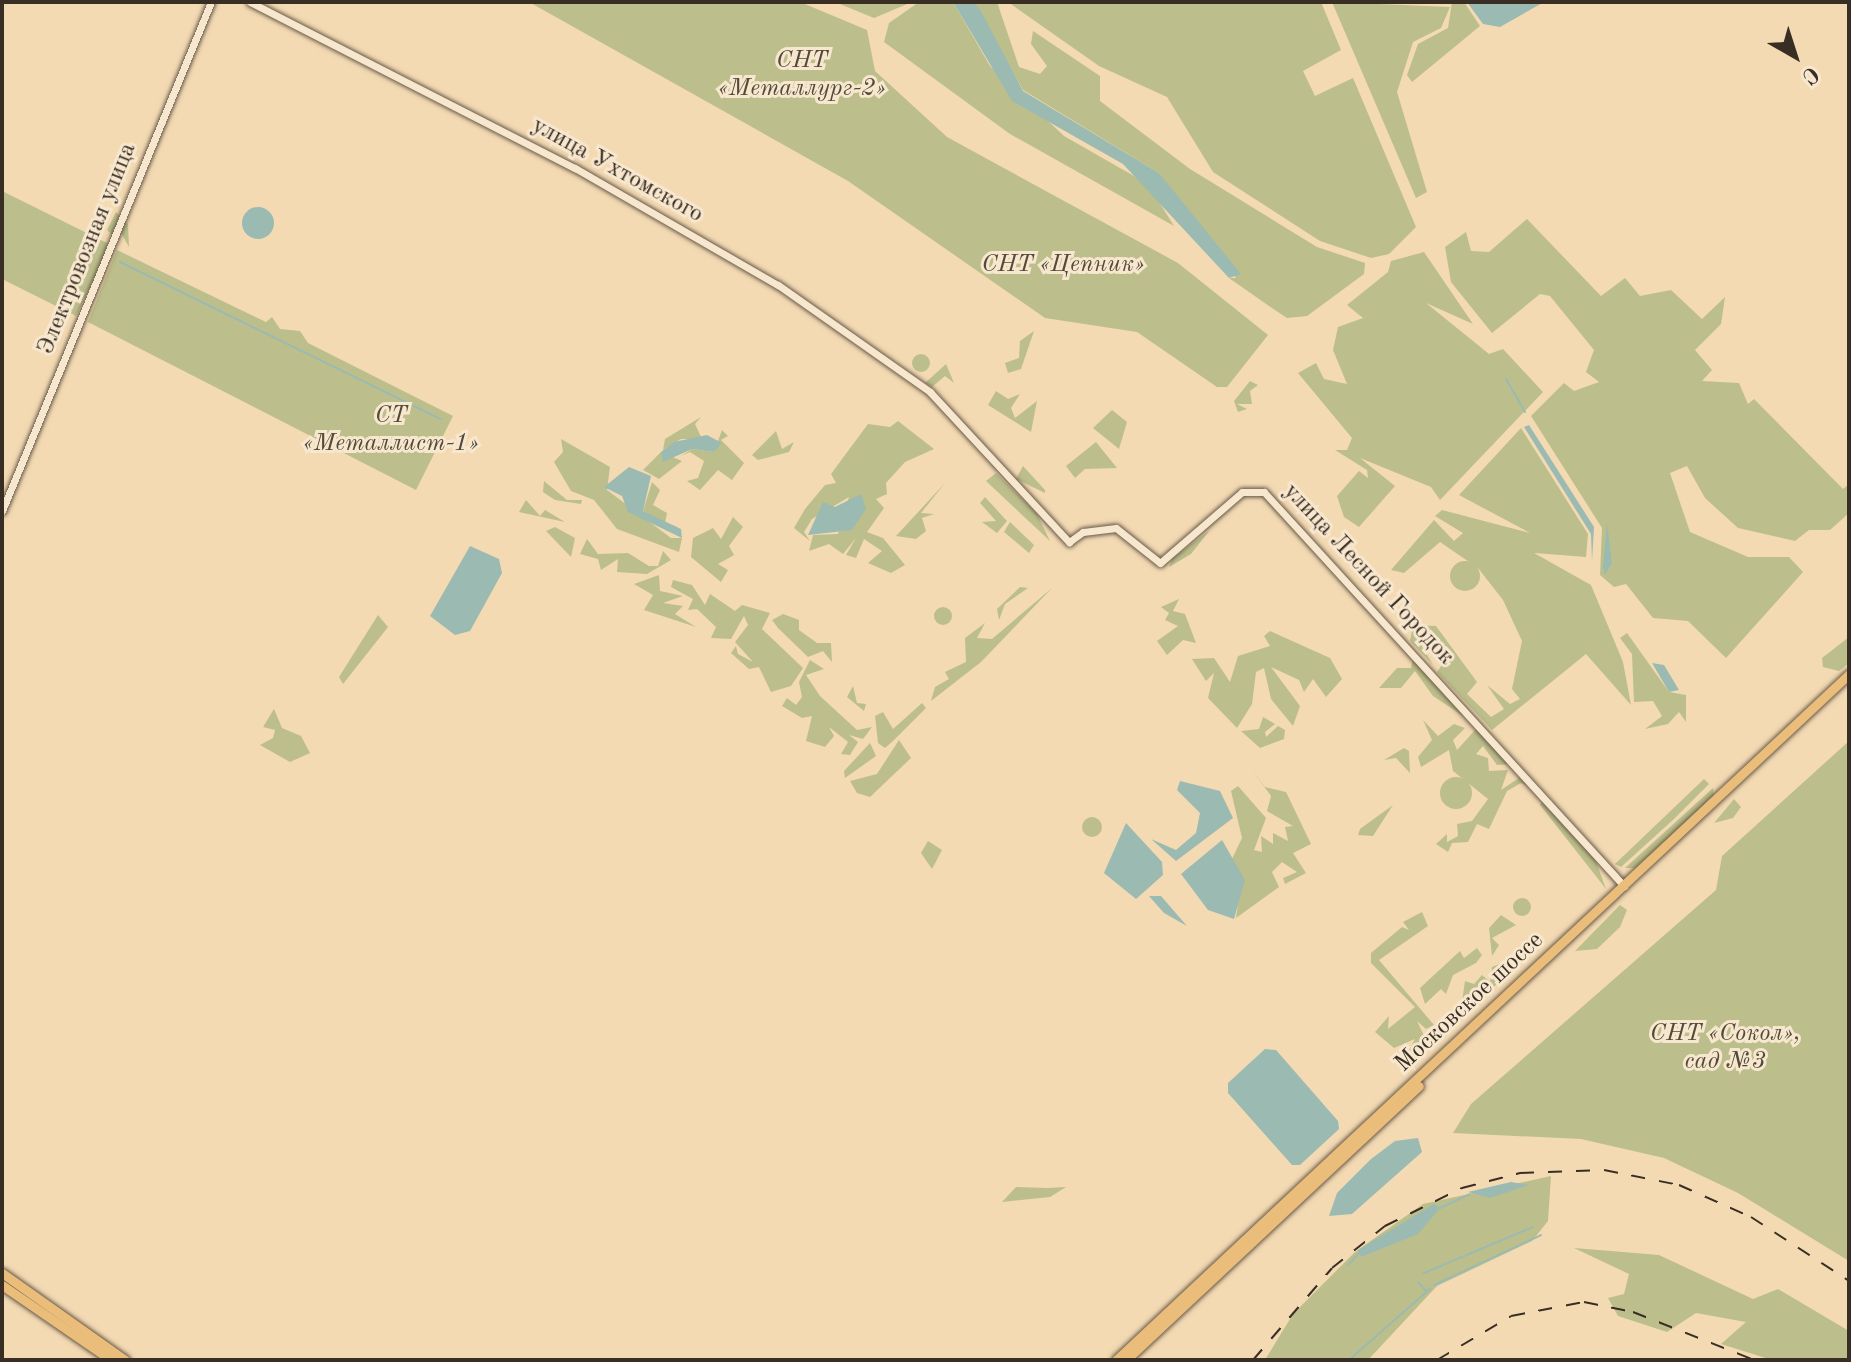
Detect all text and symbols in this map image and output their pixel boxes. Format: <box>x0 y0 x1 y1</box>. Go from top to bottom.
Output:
north arrow <box>1755 16 1835 96</box>
park label: СНТ «Металлург-2» <box>718 48 886 104</box>
text: С <box>1798 62 1823 88</box>
street label: улица Ухтомского <box>526 112 708 230</box>
street label: Электровозная улица <box>32 139 144 359</box>
park label: СНТ «Цепник» <box>981 252 1145 280</box>
park label: СТ «Металлист-1» <box>303 403 479 459</box>
street label: улица Лесной Городок <box>1276 478 1460 672</box>
street label: Московское шоссе <box>1390 927 1550 1079</box>
park label: СНТ «Сокол», сад №3 <box>1650 1021 1800 1077</box>

